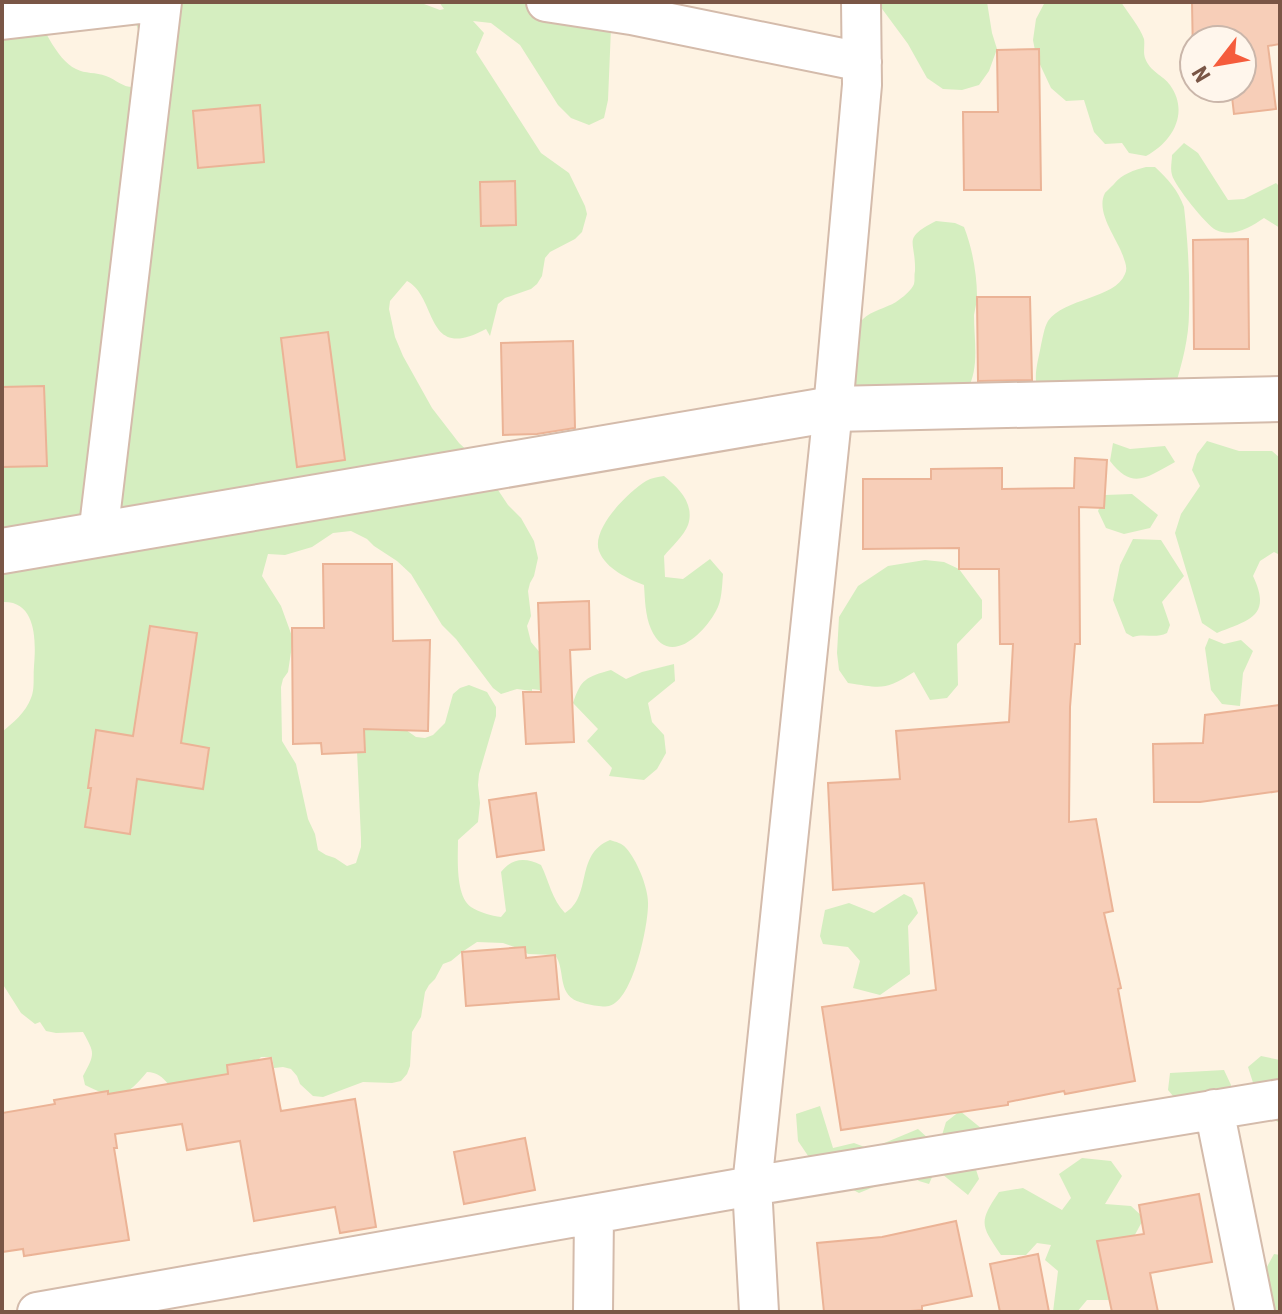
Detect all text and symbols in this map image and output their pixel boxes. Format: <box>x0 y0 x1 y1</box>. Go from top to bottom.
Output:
north arrow <box>1178 24 1258 104</box>
text: N <box>1187 62 1215 86</box>

